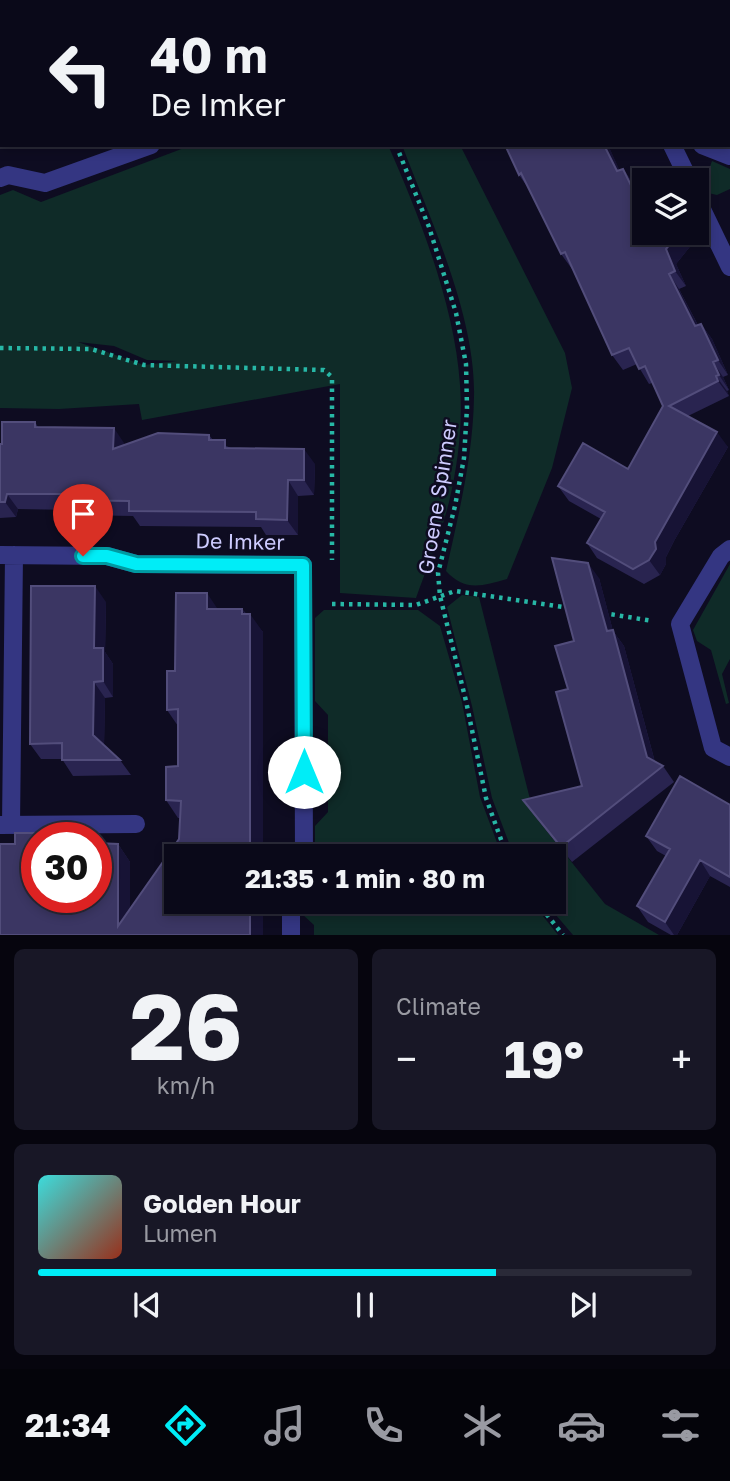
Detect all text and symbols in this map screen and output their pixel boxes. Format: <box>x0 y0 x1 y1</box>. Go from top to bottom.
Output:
text: 40 m <box>150 25 268 84</box>
icon: left <box>35 28 126 119</box>
text: De Imker <box>150 85 286 123</box>
map controls <box>632 168 709 245</box>
button: layers <box>632 168 709 245</box>
street label: Groene Spinner <box>412 418 462 576</box>
pin <box>53 484 113 556</box>
icon: arrive <box>64 495 102 533</box>
street label: De Imker <box>195 527 285 555</box>
position arrow <box>267 735 341 809</box>
speed limit sign: 30 <box>21 822 112 913</box>
text: 21:35 · 1 min · 80 m <box>245 863 485 894</box>
text: 26 <box>129 971 243 1080</box>
text: Climate <box>396 992 481 1020</box>
text: 19° <box>504 1027 584 1089</box>
text: − <box>396 1036 417 1081</box>
text: + <box>671 1036 692 1081</box>
text: km/h <box>157 1071 215 1099</box>
text: Golden Hour <box>143 1188 301 1219</box>
text: Lumen <box>143 1219 217 1247</box>
icon: previous <box>128 1286 166 1324</box>
icon: pause <box>346 1286 384 1324</box>
icon: next <box>564 1286 602 1324</box>
icon: directions <box>161 1401 210 1450</box>
icon: music <box>260 1401 309 1450</box>
icon: phone <box>359 1401 408 1450</box>
icon: climate <box>458 1401 507 1450</box>
icon: car <box>557 1401 606 1450</box>
icon: filters <box>656 1401 705 1450</box>
text: 21:34 <box>25 1406 111 1444</box>

